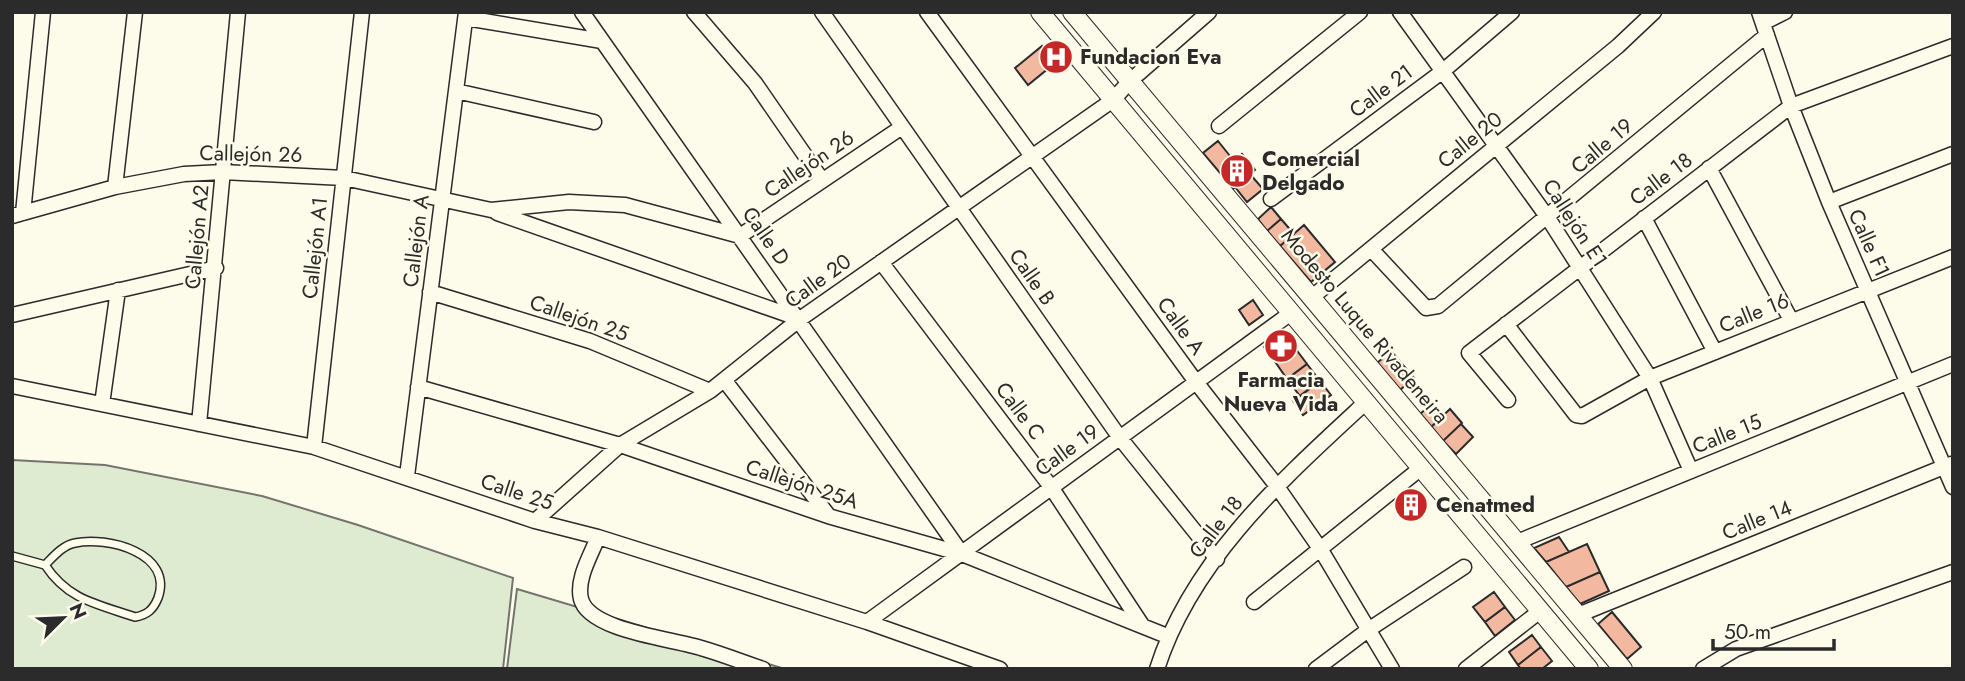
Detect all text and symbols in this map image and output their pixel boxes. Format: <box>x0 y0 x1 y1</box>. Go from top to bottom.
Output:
hospital icon: Fundacion Eva <box>1037 38 1075 76</box>
place label: Fundacion Eva <box>1080 42 1222 72</box>
street label: Calle 21 <box>1343 57 1419 125</box>
street label: Calle 20 <box>1431 104 1509 176</box>
street label: Calle 19 <box>1564 111 1640 181</box>
street label: Callejón 26 <box>758 123 860 205</box>
street label: Callejón 26 <box>199 138 303 170</box>
place label: Comercial Delgado <box>1262 144 1360 198</box>
street label: Calle 18 <box>1623 145 1699 213</box>
building icon: Comercial Delgado <box>1218 152 1256 190</box>
street label: Callejón E1 <box>1535 173 1615 273</box>
street label: Callejón A2 <box>177 183 217 291</box>
street label: Callejón A <box>395 193 437 289</box>
street label: Callejón A1 <box>295 196 335 300</box>
street label: Calle D <box>735 201 797 271</box>
street label: Calle F1 <box>1841 204 1897 282</box>
street label: Modesto Luque Rivadeneira <box>1274 222 1456 430</box>
street label: Calle B <box>1002 243 1062 311</box>
street label: Calle 20 <box>779 247 857 315</box>
street label: Calle 16 <box>1715 285 1793 341</box>
street label: Callejón 25 <box>526 287 632 349</box>
street label: Calle A <box>1150 291 1212 361</box>
pharmacy icon: Farmacia Nueva Vida <box>1262 327 1300 365</box>
place label: Farmacia Nueva Vida <box>1224 365 1338 419</box>
street label: Calle C <box>988 376 1052 446</box>
street label: Calle 15 <box>1688 407 1766 461</box>
street label: Calle 19 <box>1029 416 1105 484</box>
street label: Callejón 25A <box>742 452 862 516</box>
street label: Calle 25 <box>477 466 557 518</box>
building icon: Cenatmed <box>1392 486 1430 524</box>
street label: Calle 18 <box>1182 489 1250 565</box>
place label: Cenatmed <box>1436 490 1535 520</box>
street label: Calle 14 <box>1718 492 1796 548</box>
north arrow <box>28 583 98 653</box>
text: N <box>63 599 93 624</box>
scale bar <box>1713 608 1834 652</box>
text: 50 m <box>1724 617 1771 647</box>

